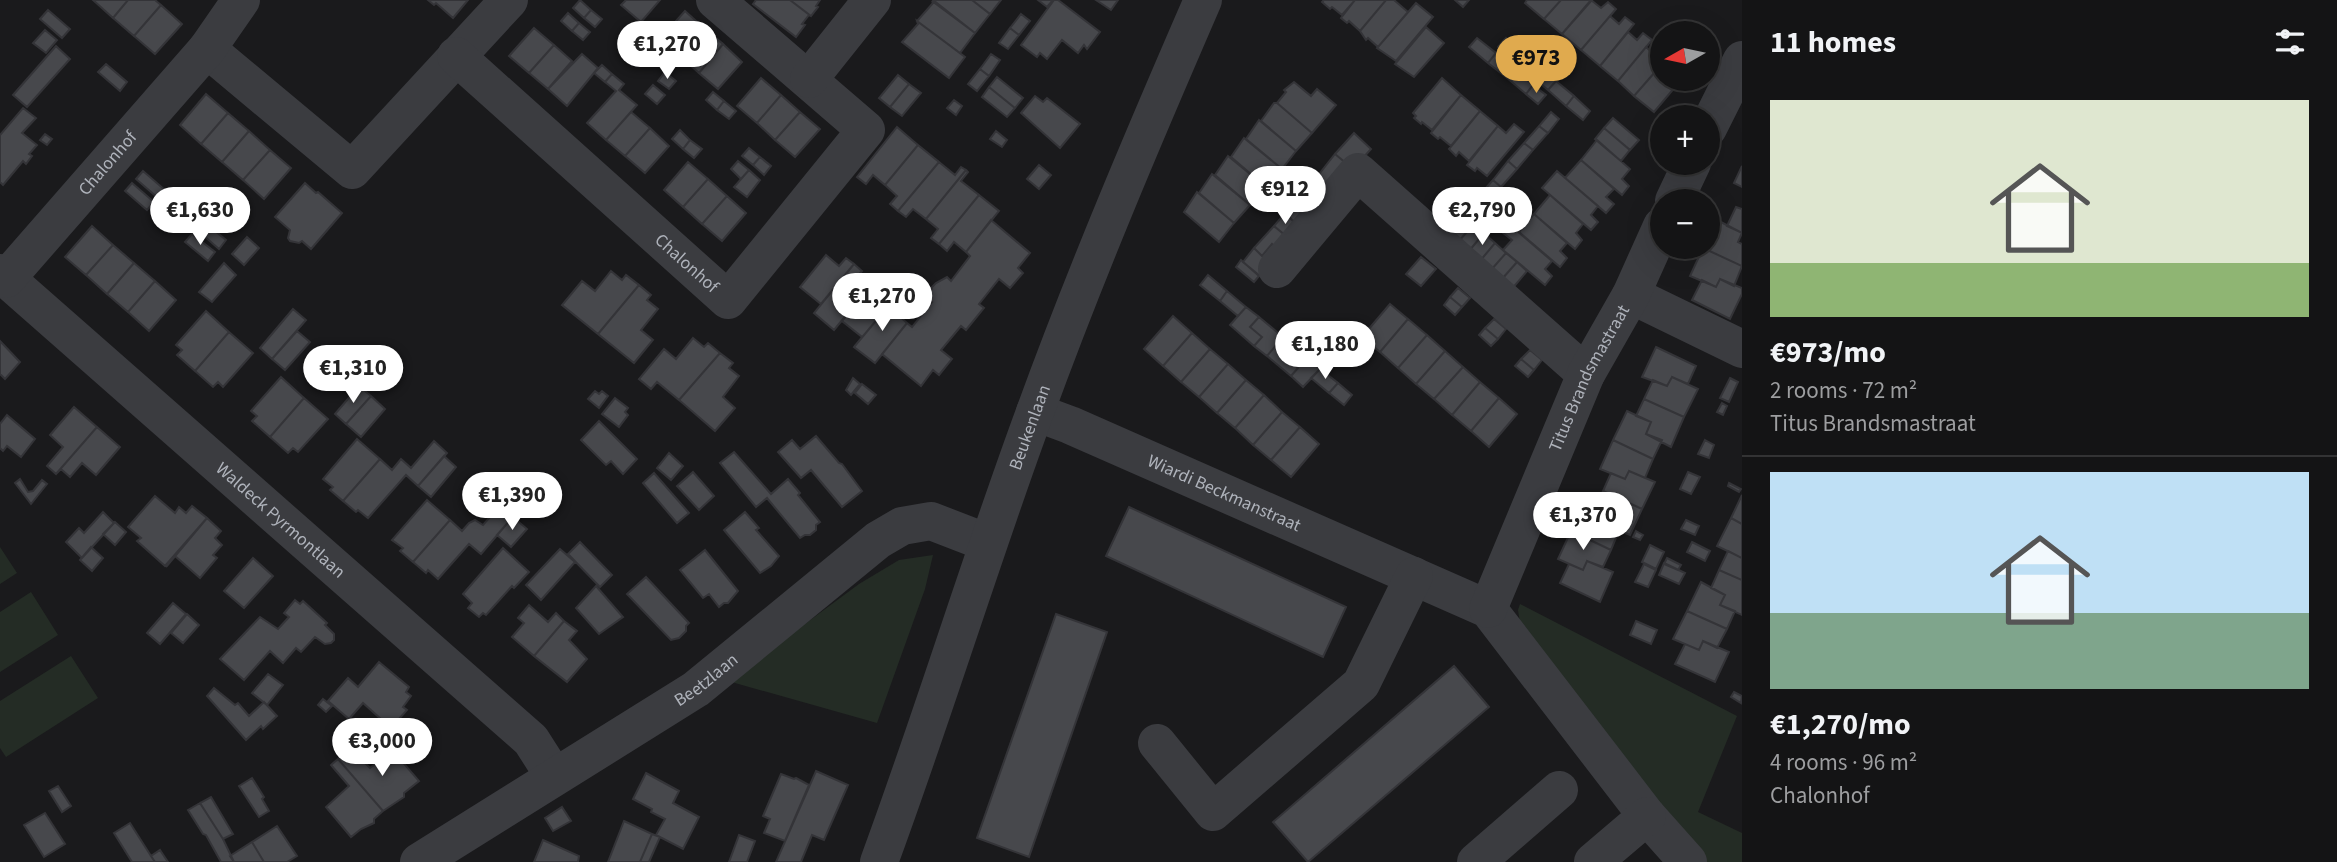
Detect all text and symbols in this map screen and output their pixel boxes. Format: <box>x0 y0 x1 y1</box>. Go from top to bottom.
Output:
north arrow <box>1650 21 1720 91</box>
map controls <box>1650 21 1720 259</box>
text: 11 homes <box>1770 21 1896 64</box>
pin: €1,270 <box>610 22 724 81</box>
icon: filters <box>2271 23 2309 61</box>
text: €1,270 <box>633 27 701 60</box>
pin: €973 <box>1495 36 1577 95</box>
text: €973 <box>1512 41 1560 74</box>
button: + <box>1650 105 1720 175</box>
street label: Chalonhof <box>73 125 143 201</box>
icon: home <box>1977 145 2103 271</box>
pin: €912 <box>1244 166 1326 226</box>
text: €912 <box>1261 172 1309 205</box>
pin: €1,630 <box>143 188 257 247</box>
pin: €2,790 <box>1425 188 1539 247</box>
button: − <box>1650 189 1720 259</box>
text: €1,630 <box>166 193 234 226</box>
text: €2,790 <box>1448 193 1516 226</box>
street label: Chalonhof <box>649 228 724 299</box>
pin: €1,270 <box>825 274 939 333</box>
text: €1,270 <box>848 279 916 312</box>
street label: Titus Brandsmastraat <box>1543 300 1636 456</box>
pin: €1,180 <box>1268 322 1382 381</box>
text: €1,180 <box>1291 327 1359 360</box>
text: €973/mo <box>1770 331 1886 374</box>
pin: €1,310 <box>296 346 410 405</box>
text: €1,310 <box>319 351 387 384</box>
text: 2 rooms · 72 m² <box>1770 374 1917 407</box>
street label: Beukenlaan <box>1003 381 1057 474</box>
text: Titus Brandsmastraat <box>1770 407 1976 440</box>
street label: Wiardi Beckmanstraat <box>1143 449 1305 538</box>
street label: Waldeck Pyrmontlaan <box>210 456 351 584</box>
pin: €1,390 <box>455 472 569 532</box>
text: €1,390 <box>478 478 546 511</box>
pin: €1,370 <box>1526 492 1640 552</box>
text: €1,370 <box>1549 498 1617 531</box>
icon: home <box>1977 517 2103 643</box>
street label: Beetzlaan <box>669 648 743 713</box>
text: €1,270/mo <box>1770 703 1911 746</box>
pin: €3,000 <box>325 718 439 778</box>
text: €3,000 <box>348 724 416 757</box>
text: 4 rooms · 96 m² <box>1770 746 1917 779</box>
text: Chalonhof <box>1770 779 1870 812</box>

